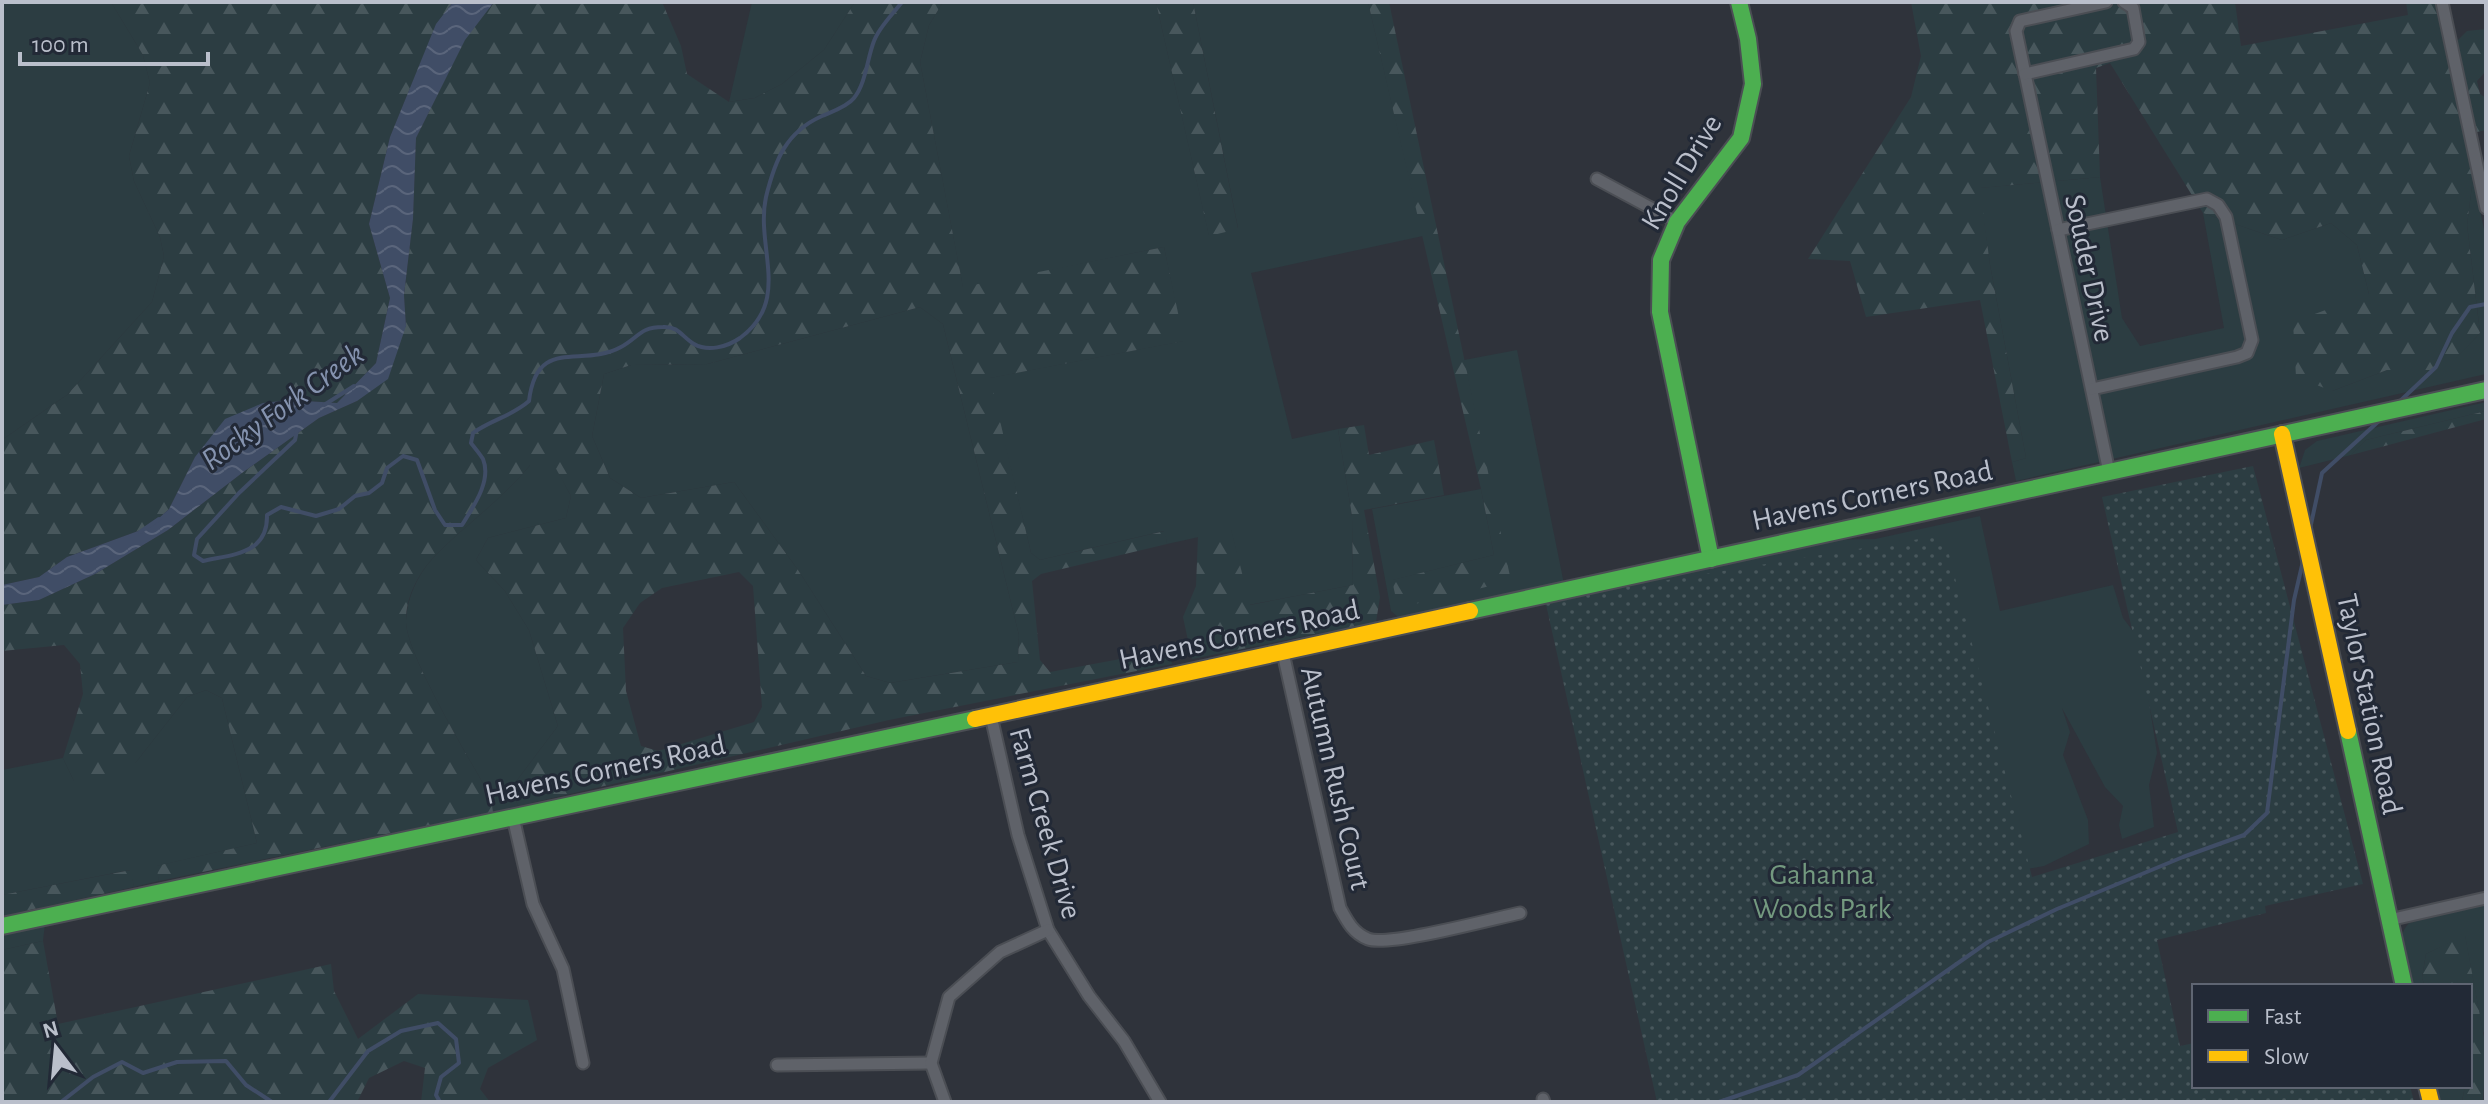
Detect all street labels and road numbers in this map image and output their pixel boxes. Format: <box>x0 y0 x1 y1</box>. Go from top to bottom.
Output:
street label: Knoll Drive <box>1636 110 1728 235</box>
street label: Souder Drive <box>2059 192 2119 345</box>
street label: Havens Corners Road <box>1749 456 1995 536</box>
street label: Taylor Station Road <box>2331 591 2407 817</box>
street label: Havens Corners Road <box>1116 595 1362 675</box>
street label: Autumn Rush Court <box>1295 664 1375 893</box>
street label: Farm Creek Drive <box>1003 724 1087 922</box>
street label: Havens Corners Road <box>482 730 728 810</box>

